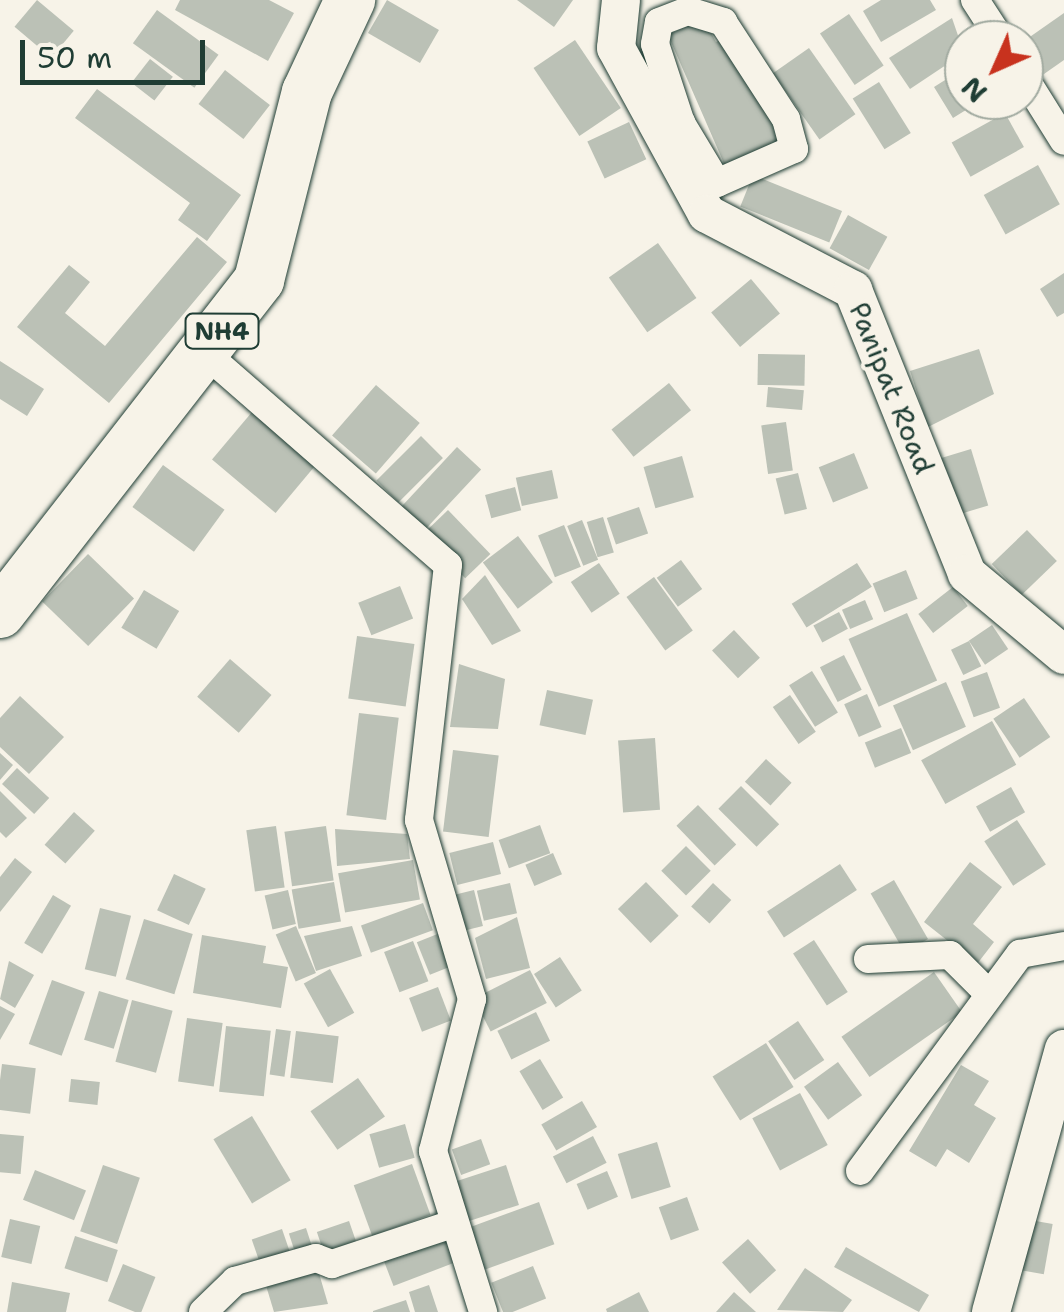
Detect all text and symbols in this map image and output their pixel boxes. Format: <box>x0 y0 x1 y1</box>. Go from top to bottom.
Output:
scale bar <box>25 20 210 82</box>
north arrow <box>944 20 1044 120</box>
text: 50 m <box>37 37 112 78</box>
text: N <box>953 69 995 111</box>
street label: Panipat Road <box>842 297 942 479</box>
road number: NH4 <box>184 311 260 351</box>

